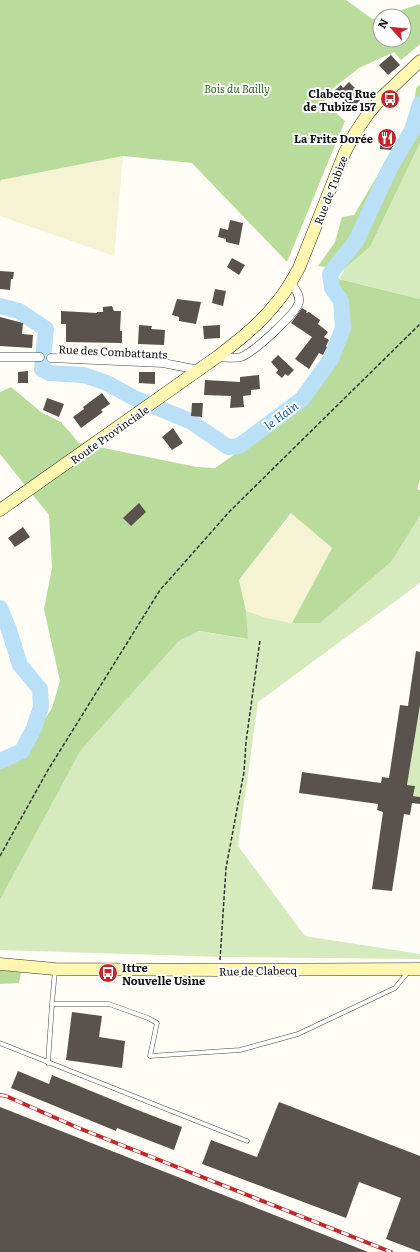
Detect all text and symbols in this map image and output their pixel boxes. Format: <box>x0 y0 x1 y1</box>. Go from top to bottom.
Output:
north arrow <box>372 8 412 48</box>
text: N <box>373 15 391 31</box>
park label: Bois du Bailly <box>204 80 270 96</box>
place label: Clabecq Rue de Tubize 157 <box>303 85 376 114</box>
bus stop icon: Clabecq Rue de Tubize 157 <box>379 88 401 110</box>
restaurant icon: La Frite Dorée <box>376 127 398 149</box>
place label: La Frite Dorée <box>294 130 373 146</box>
street label: Rue de Tubize <box>309 153 351 227</box>
street label: Rue des Combattants <box>58 340 168 362</box>
water label: le Hain <box>260 396 302 434</box>
street label: Route Provinciale <box>66 401 152 467</box>
place label: Ittre Nouvelle Usine <box>122 959 205 988</box>
street label: Rue de Clabecq <box>219 961 298 979</box>
bus stop icon: Ittre Nouvelle Usine <box>97 962 119 984</box>

